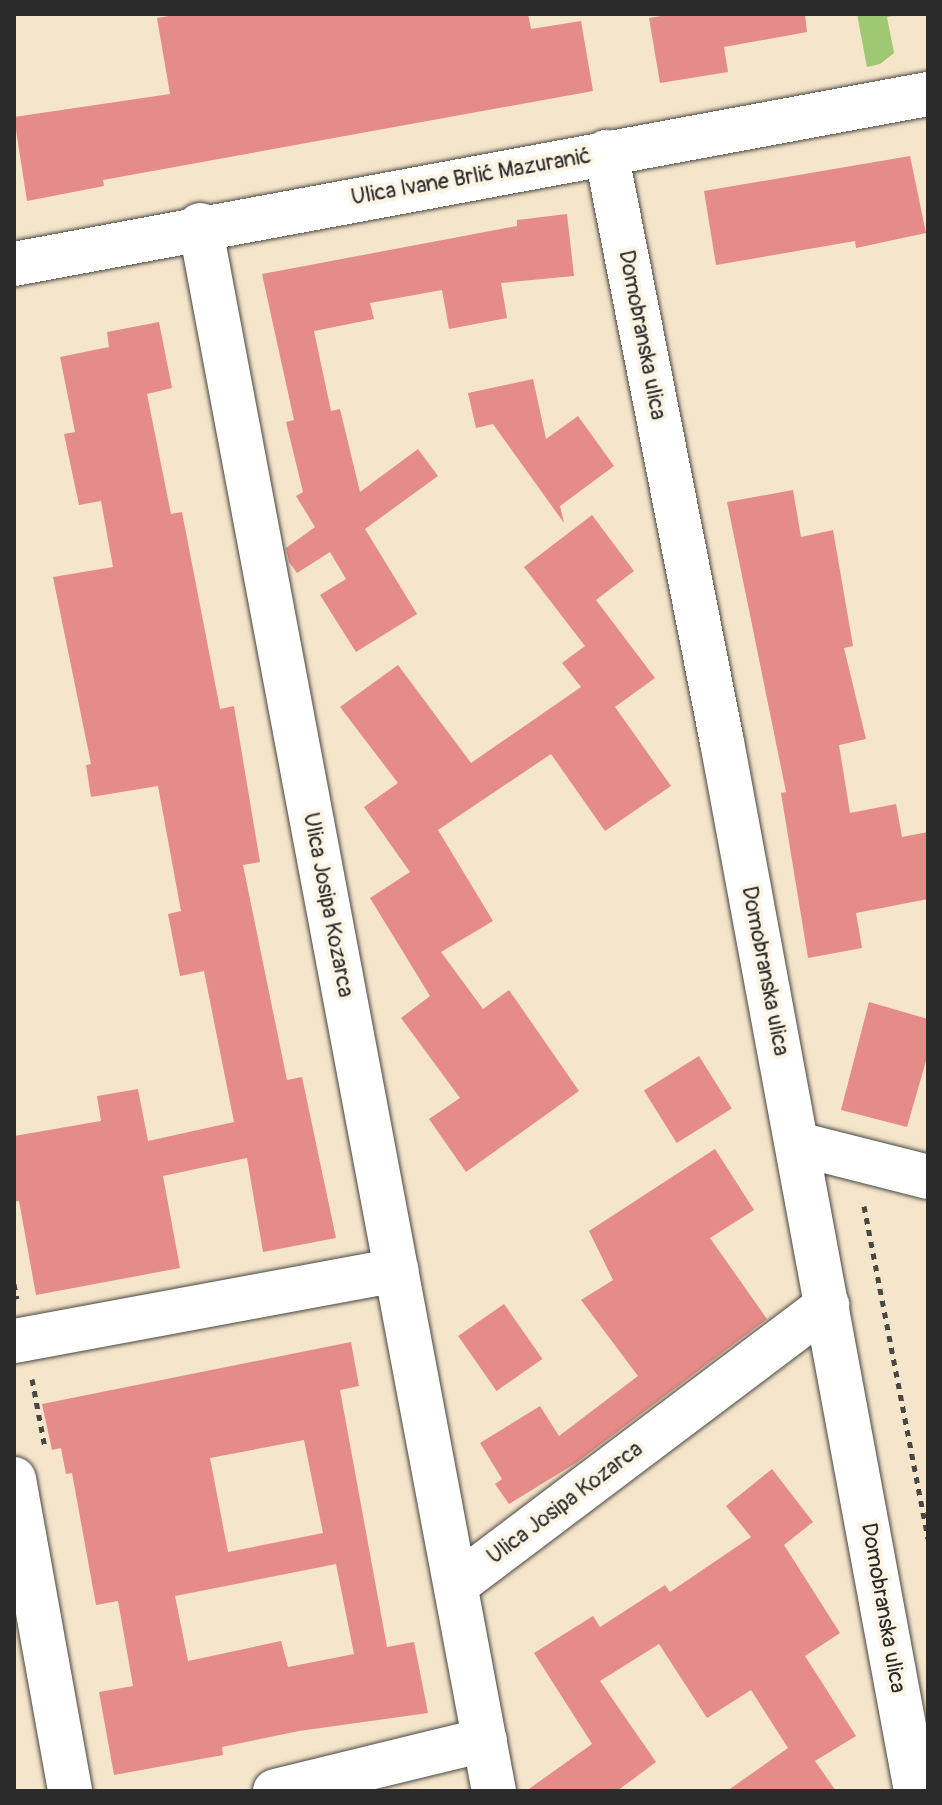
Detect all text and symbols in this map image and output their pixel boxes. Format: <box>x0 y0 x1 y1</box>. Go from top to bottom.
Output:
street label: Ulica Ivane Brlić Mazuranić <box>349 143 593 211</box>
street label: Domobranska ulica <box>613 248 671 422</box>
street label: Ulica Josipa Kozarca <box>297 810 359 1000</box>
street label: Domobranska ulica <box>736 884 794 1058</box>
street label: Ulica Josipa Kozarca <box>482 1436 648 1570</box>
street label: Domobranska ulica <box>855 1521 911 1695</box>

